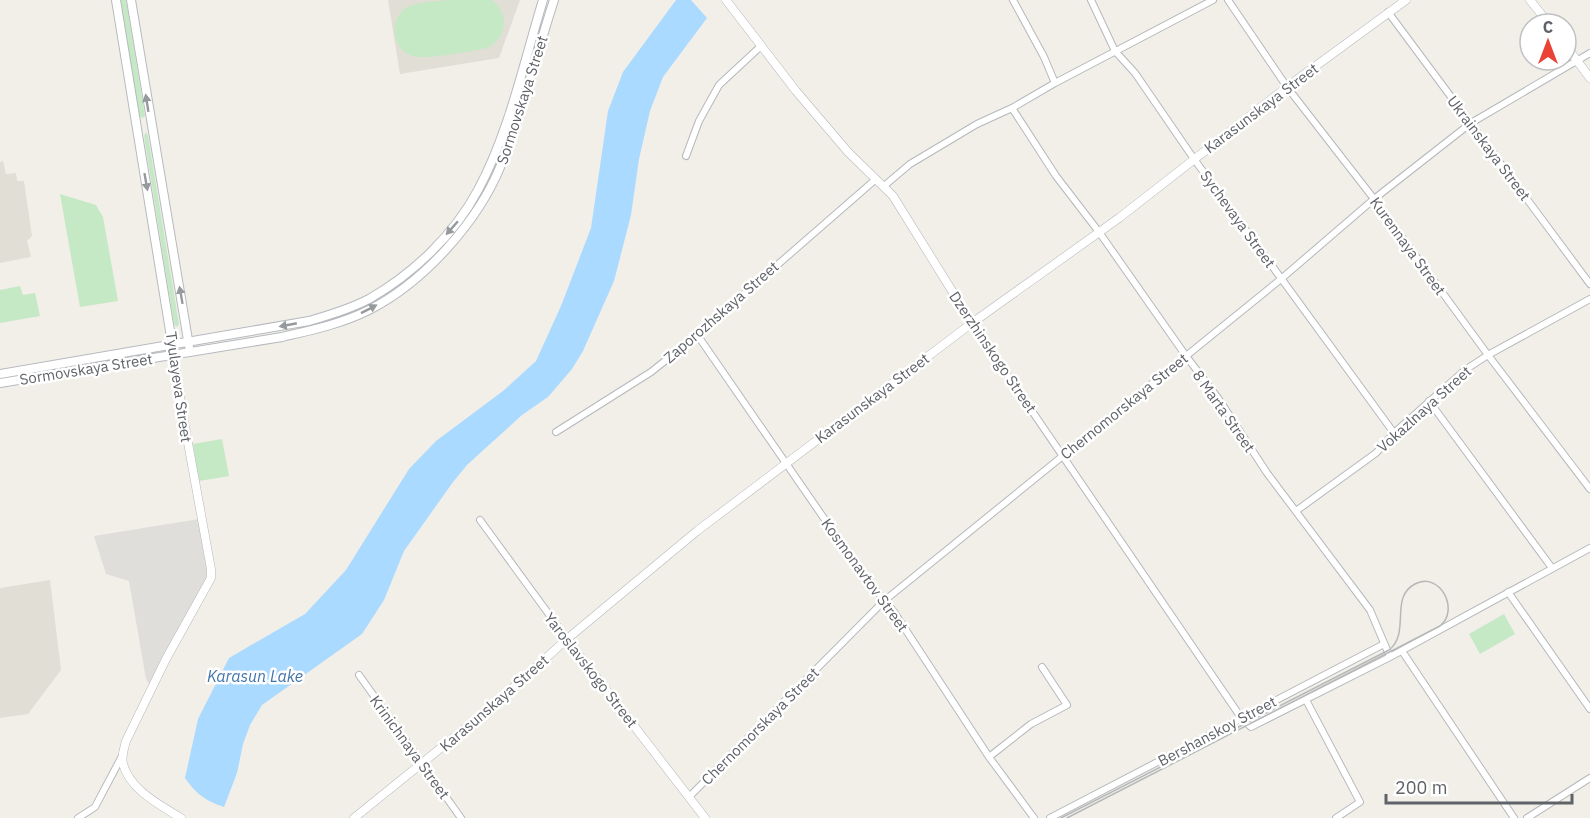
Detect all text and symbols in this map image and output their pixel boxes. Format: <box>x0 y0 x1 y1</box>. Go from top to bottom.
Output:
north arrow <box>1518 12 1578 72</box>
text: С <box>1543 17 1553 37</box>
street label: Sormovskaya Street <box>492 33 552 167</box>
street label: Karasunskaya Street <box>1200 59 1322 157</box>
street label: Ukrainskaya Street <box>1443 92 1535 204</box>
one-way arrow <box>143 93 152 112</box>
street label: Sychevaya Street <box>1196 167 1280 271</box>
one-way arrow <box>142 173 151 192</box>
street label: Kurennaya Street <box>1366 193 1450 299</box>
one-way arrow <box>446 220 459 235</box>
street label: Zaporozhskaya Street <box>660 257 782 367</box>
one-way arrow <box>176 285 185 304</box>
street label: Dzerzhinskogo Street <box>945 288 1041 416</box>
one-way arrow <box>361 304 378 314</box>
one-way arrow <box>278 321 297 330</box>
street label: Tyulayeva Street <box>162 330 196 444</box>
street label: Sormovskaya Street <box>18 349 154 389</box>
street label: Karasunskaya Street <box>811 349 933 447</box>
street label: Chernomorskaya Street <box>1056 349 1192 463</box>
street label: Vokazlnaya Street <box>1373 362 1475 456</box>
street label: 8 Marta Street <box>1189 366 1259 456</box>
street label: Kosmonavtov Street <box>817 515 913 635</box>
street label: Yaroslavskogo Street <box>540 609 642 731</box>
street label: Karasunskaya Street <box>436 651 552 755</box>
street label: Chernomorskaya Street <box>697 663 823 789</box>
water label: Karasun Lake <box>207 666 303 686</box>
street label: Krinichnaya Street <box>366 692 454 802</box>
street label: Bershanskoy Street <box>1155 692 1279 770</box>
scale bar <box>1386 767 1572 805</box>
text: 200 m <box>1395 776 1447 799</box>

